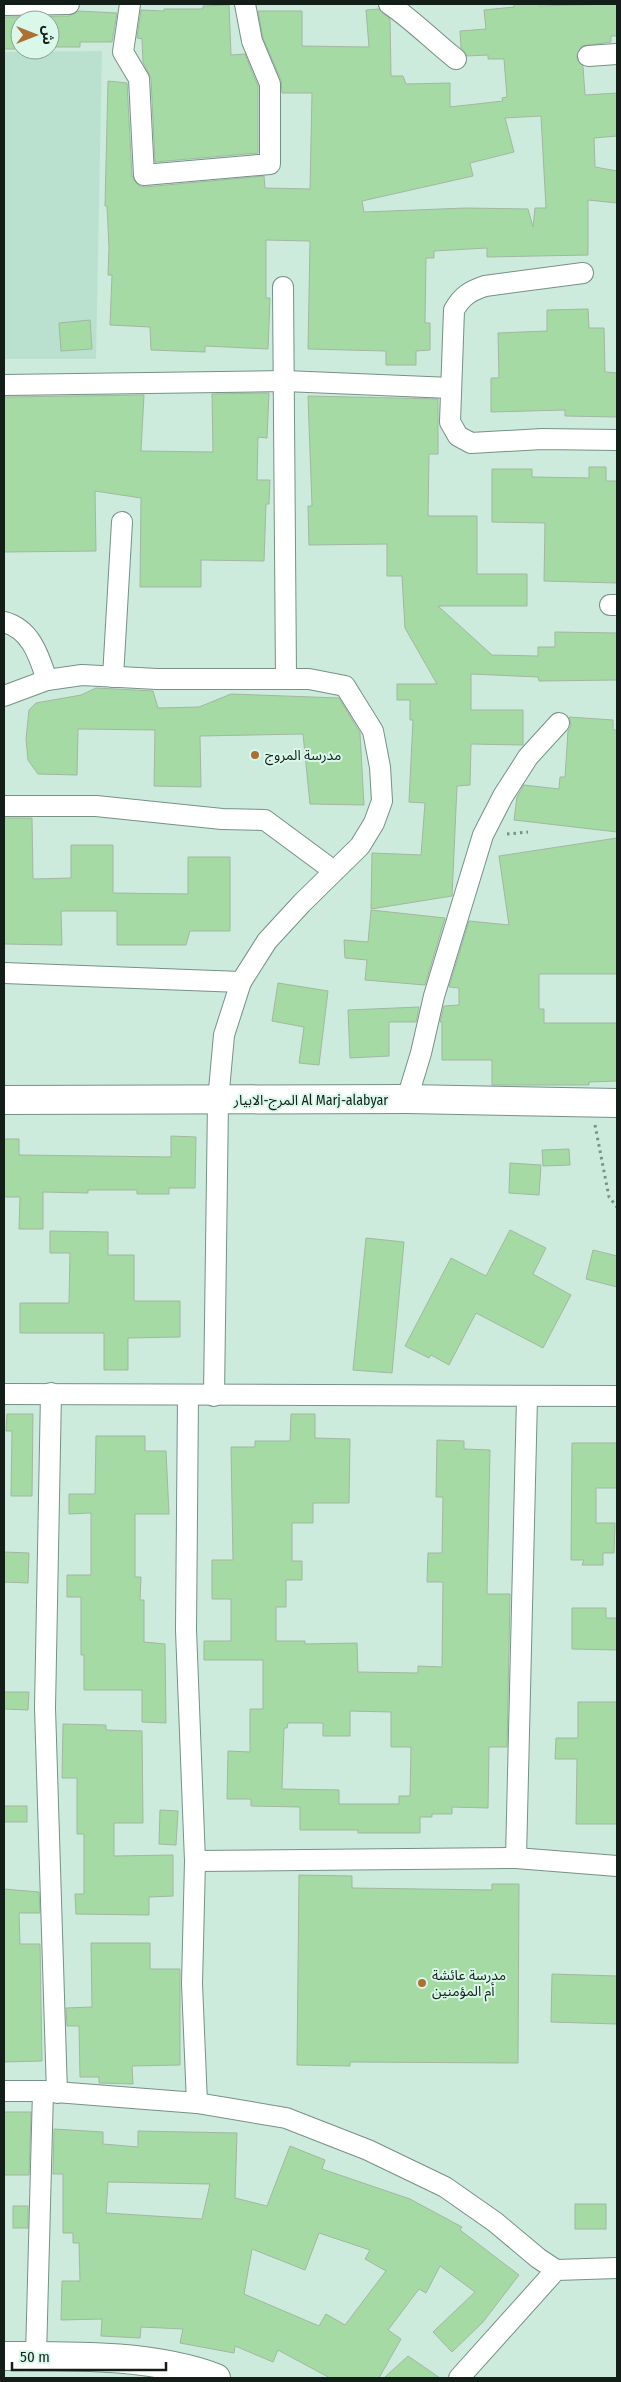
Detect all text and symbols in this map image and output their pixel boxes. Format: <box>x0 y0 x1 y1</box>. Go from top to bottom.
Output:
north arrow <box>10 10 60 60</box>
text: ش <box>39 25 56 45</box>
place label: مدرسة المروج <box>265 747 341 766</box>
marker: مدرسة المروج <box>249 749 261 761</box>
street label: المرج-الابيار Al Marj-alabyar <box>233 1092 388 1111</box>
place label: مدرسة عائشة أم المؤمنين <box>432 1967 506 2002</box>
marker: مدرسة عائشة أم المؤمنين <box>416 1977 428 1989</box>
scale bar <box>12 2340 166 2372</box>
text: 50 m <box>20 2348 50 2366</box>

